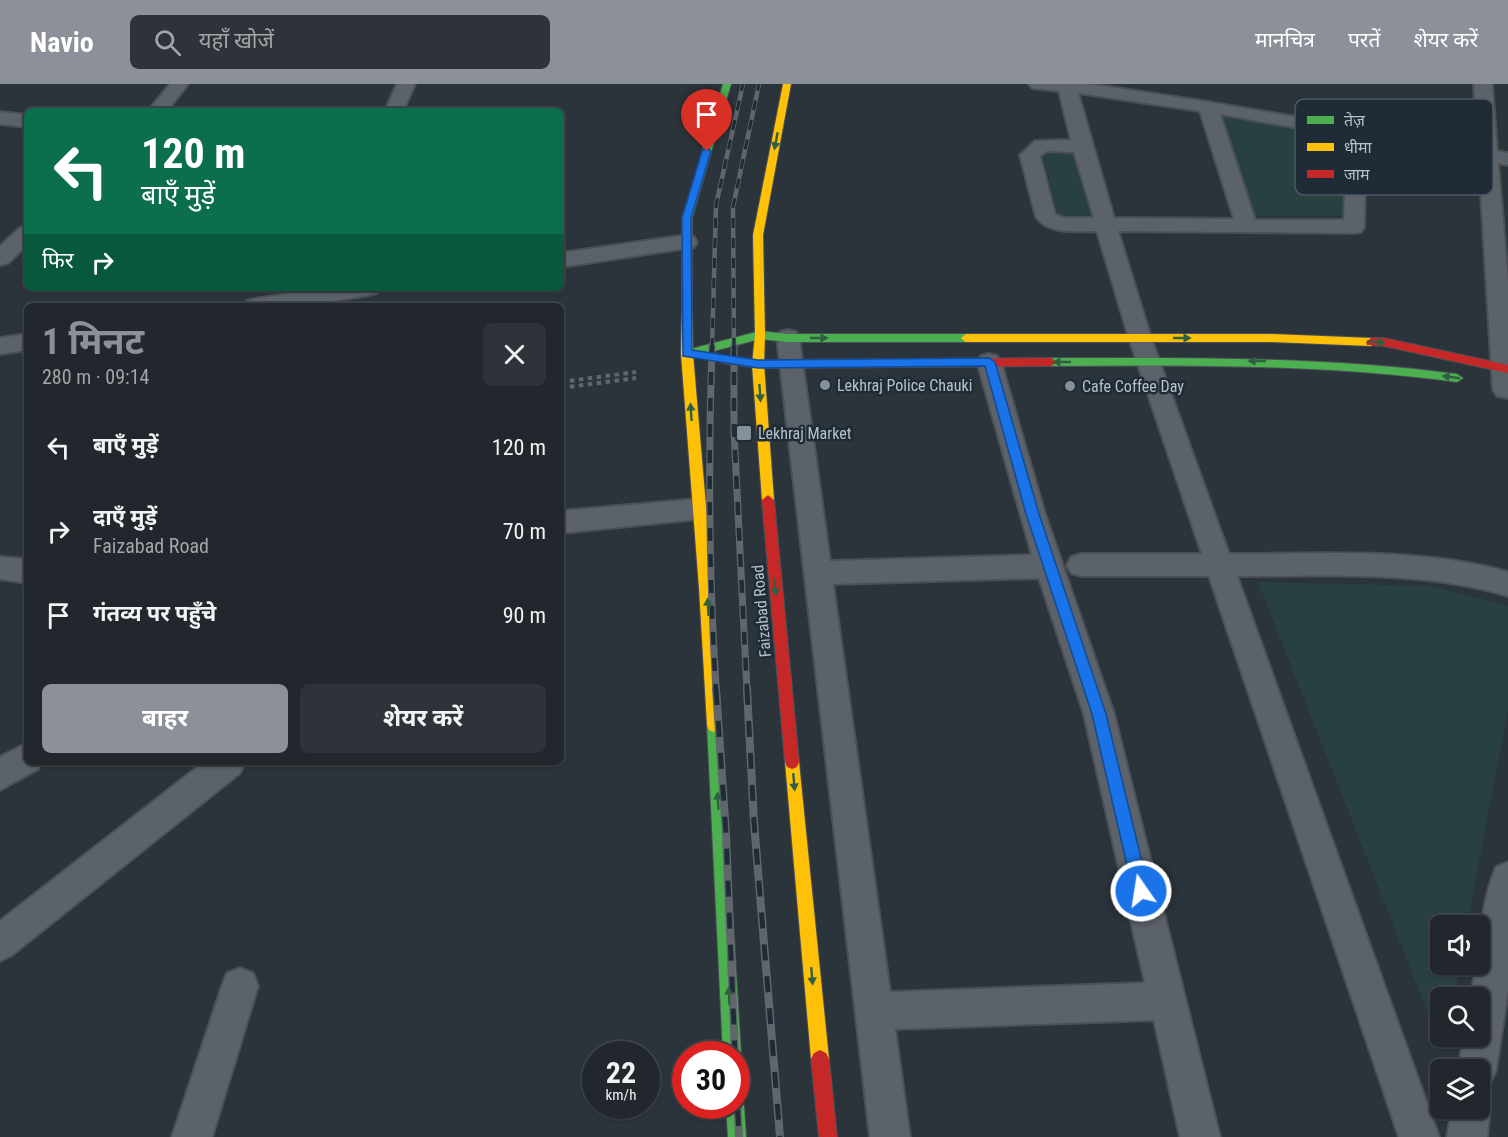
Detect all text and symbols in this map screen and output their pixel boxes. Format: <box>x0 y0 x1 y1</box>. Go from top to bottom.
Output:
search box <box>130 15 550 69</box>
text: Navio <box>30 26 94 59</box>
icon: search <box>151 26 184 59</box>
text: यहाँ खोजें <box>199 28 274 53</box>
text: मानचित्र <box>1255 28 1315 52</box>
text: परतें <box>1348 28 1380 52</box>
text: शेयर करें <box>1413 28 1478 52</box>
pin <box>681 89 732 151</box>
icon: arrive <box>690 98 723 131</box>
legend <box>1295 99 1493 195</box>
text: तेज़ <box>1344 111 1366 130</box>
text: 120 m <box>141 129 246 178</box>
icon: left <box>42 132 120 210</box>
one-way arrow <box>771 132 780 151</box>
text: धीमा <box>1344 138 1373 157</box>
text: जाम <box>1344 165 1370 184</box>
text: बाएँ मुड़ें <box>141 179 215 211</box>
icon: right <box>86 246 119 279</box>
text: फिर <box>42 248 74 273</box>
text: 1 मिनट <box>42 321 144 363</box>
button: close <box>483 323 546 386</box>
one-way arrow <box>809 333 828 343</box>
one-way arrow <box>1172 333 1191 343</box>
one-way arrow <box>1367 338 1386 347</box>
one-way arrow <box>1248 356 1267 366</box>
one-way arrow <box>1053 357 1072 366</box>
text: 280 m · 09:14 <box>42 365 149 389</box>
one-way arrow <box>1442 372 1461 382</box>
place label: Lekhraj Police Chauki <box>837 376 972 395</box>
place label: Cafe Coffee Day <box>1082 377 1184 396</box>
marker: Lekhraj Police Chauki <box>818 378 832 392</box>
marker: Cafe Coffee Day <box>1063 379 1077 393</box>
one-way arrow <box>755 384 765 403</box>
one-way arrow <box>686 403 696 422</box>
marker: Lekhraj Market <box>735 424 753 442</box>
place label: Lekhraj Market <box>758 424 852 443</box>
icon: left <box>42 431 75 464</box>
text: बाएँ मुड़ें <box>93 433 158 458</box>
text: 120 m <box>492 435 546 460</box>
text: दाएँ मुड़ें <box>93 505 157 530</box>
icon: right <box>42 515 75 548</box>
text: 70 m <box>503 519 546 544</box>
text: Faizabad Road <box>93 534 209 558</box>
street label: Faizabad Road <box>748 564 775 658</box>
one-way arrow <box>770 578 780 597</box>
one-way arrow <box>703 597 712 616</box>
icon: arrive <box>42 599 75 632</box>
text: गंतव्य पर पहुँचे <box>93 601 216 626</box>
text: 90 m <box>503 603 546 628</box>
button: बाहर <box>42 684 288 753</box>
button: शेयर करें <box>300 684 546 753</box>
one-way arrow <box>789 772 799 791</box>
one-way arrow <box>714 792 723 811</box>
position arrow <box>1109 859 1173 923</box>
map controls <box>1430 915 1490 1119</box>
button: sound <box>1430 915 1490 975</box>
one-way arrow <box>807 966 817 985</box>
one-way arrow <box>724 987 734 1006</box>
button: search <box>1430 987 1490 1047</box>
speed limit sign: 30 <box>672 1041 750 1119</box>
text: 22 <box>606 1055 636 1090</box>
button: layers <box>1430 1059 1490 1119</box>
text: km/h <box>606 1086 636 1104</box>

